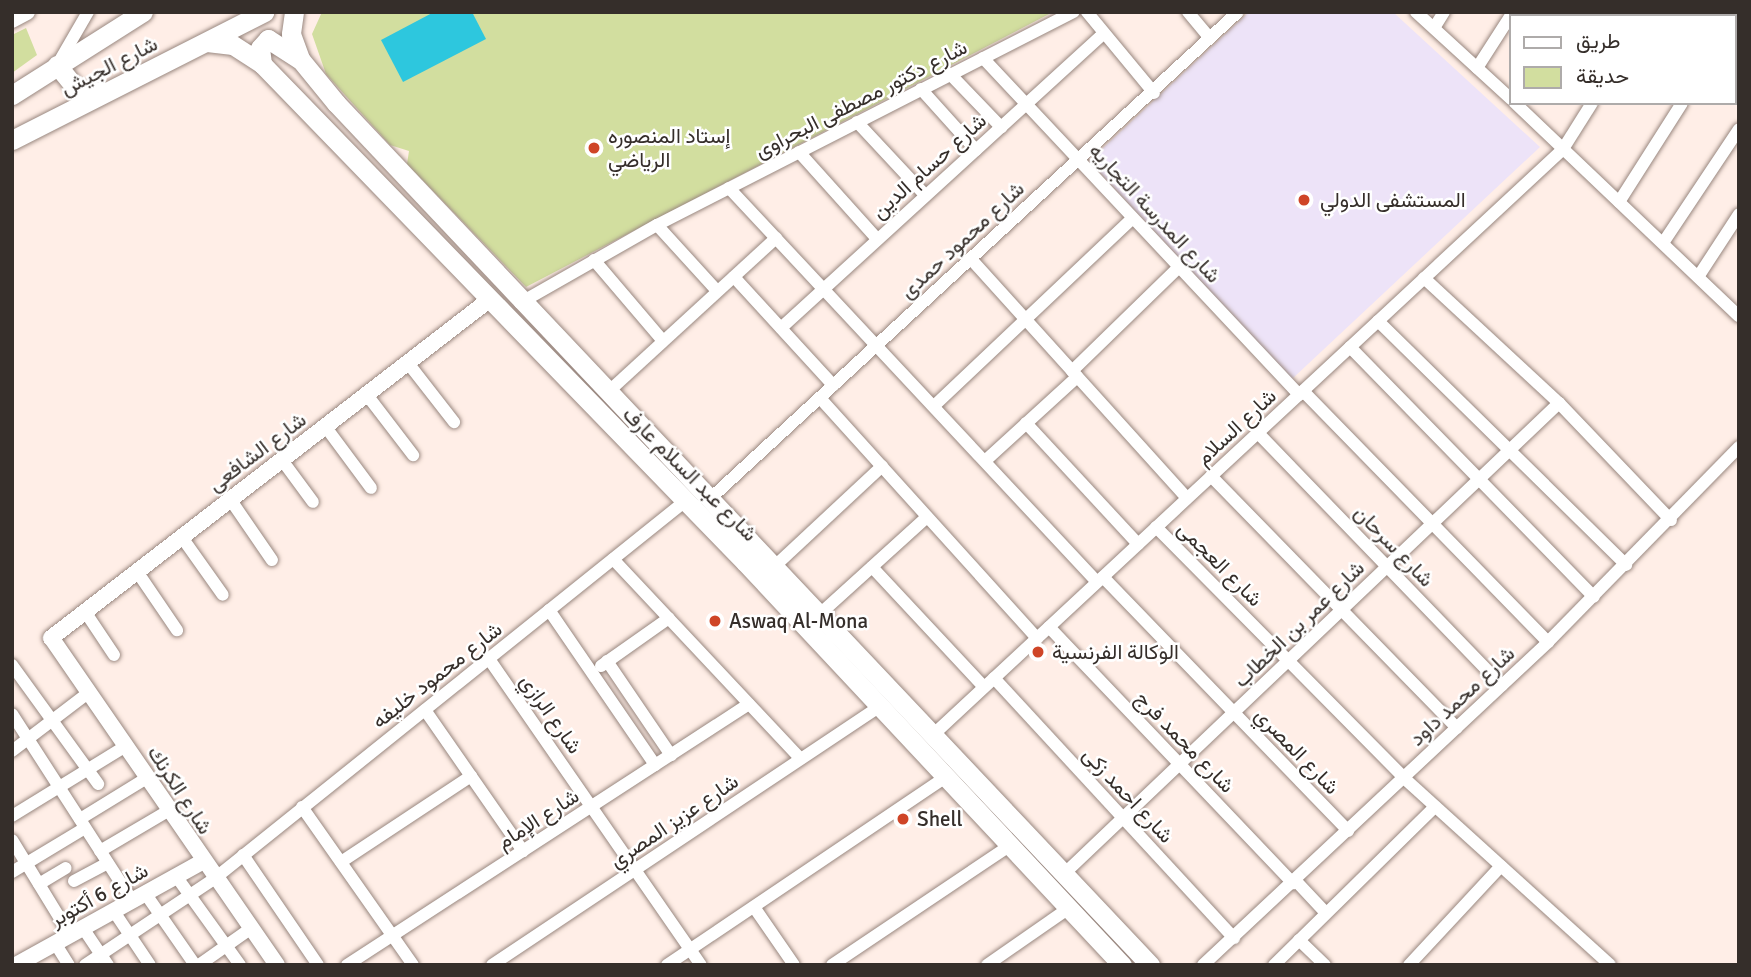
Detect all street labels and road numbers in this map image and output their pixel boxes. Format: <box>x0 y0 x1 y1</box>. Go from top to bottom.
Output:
street label: شارع الجيش <box>56 31 162 101</box>
street label: شارع دكتور مصطفى البحراوى <box>751 34 971 164</box>
street label: شارع حسام الدين <box>866 108 992 224</box>
street label: شارع المدرسة التجاريه <box>1084 138 1226 288</box>
street label: شارع محمود حمدى <box>895 176 1029 304</box>
street label: شارع السلام <box>1191 383 1281 471</box>
street label: شارع عبد السلام عارف <box>618 402 762 546</box>
street label: شارع الشافعى <box>203 407 311 497</box>
street label: شارع سرحان <box>1349 500 1439 592</box>
street label: شارع العجمى <box>1172 516 1268 612</box>
street label: شارع عمر بن الخطاب <box>1228 555 1370 693</box>
street label: شارع محمود خليفه <box>367 616 507 734</box>
street label: شارع محمد داود <box>1404 641 1520 751</box>
street label: شارع الرازي <box>514 669 588 759</box>
street label: شارع محمد فرج <box>1130 686 1240 798</box>
street label: شارع المصري <box>1249 702 1345 800</box>
street label: شارع الكرنك <box>142 741 218 839</box>
street label: شارع احمد زكى <box>1077 742 1179 848</box>
street label: شارع عزيز المصري <box>605 769 743 873</box>
street label: شارع الإمام <box>492 783 584 855</box>
street label: شارع 6 أكتوبر <box>46 858 152 932</box>

